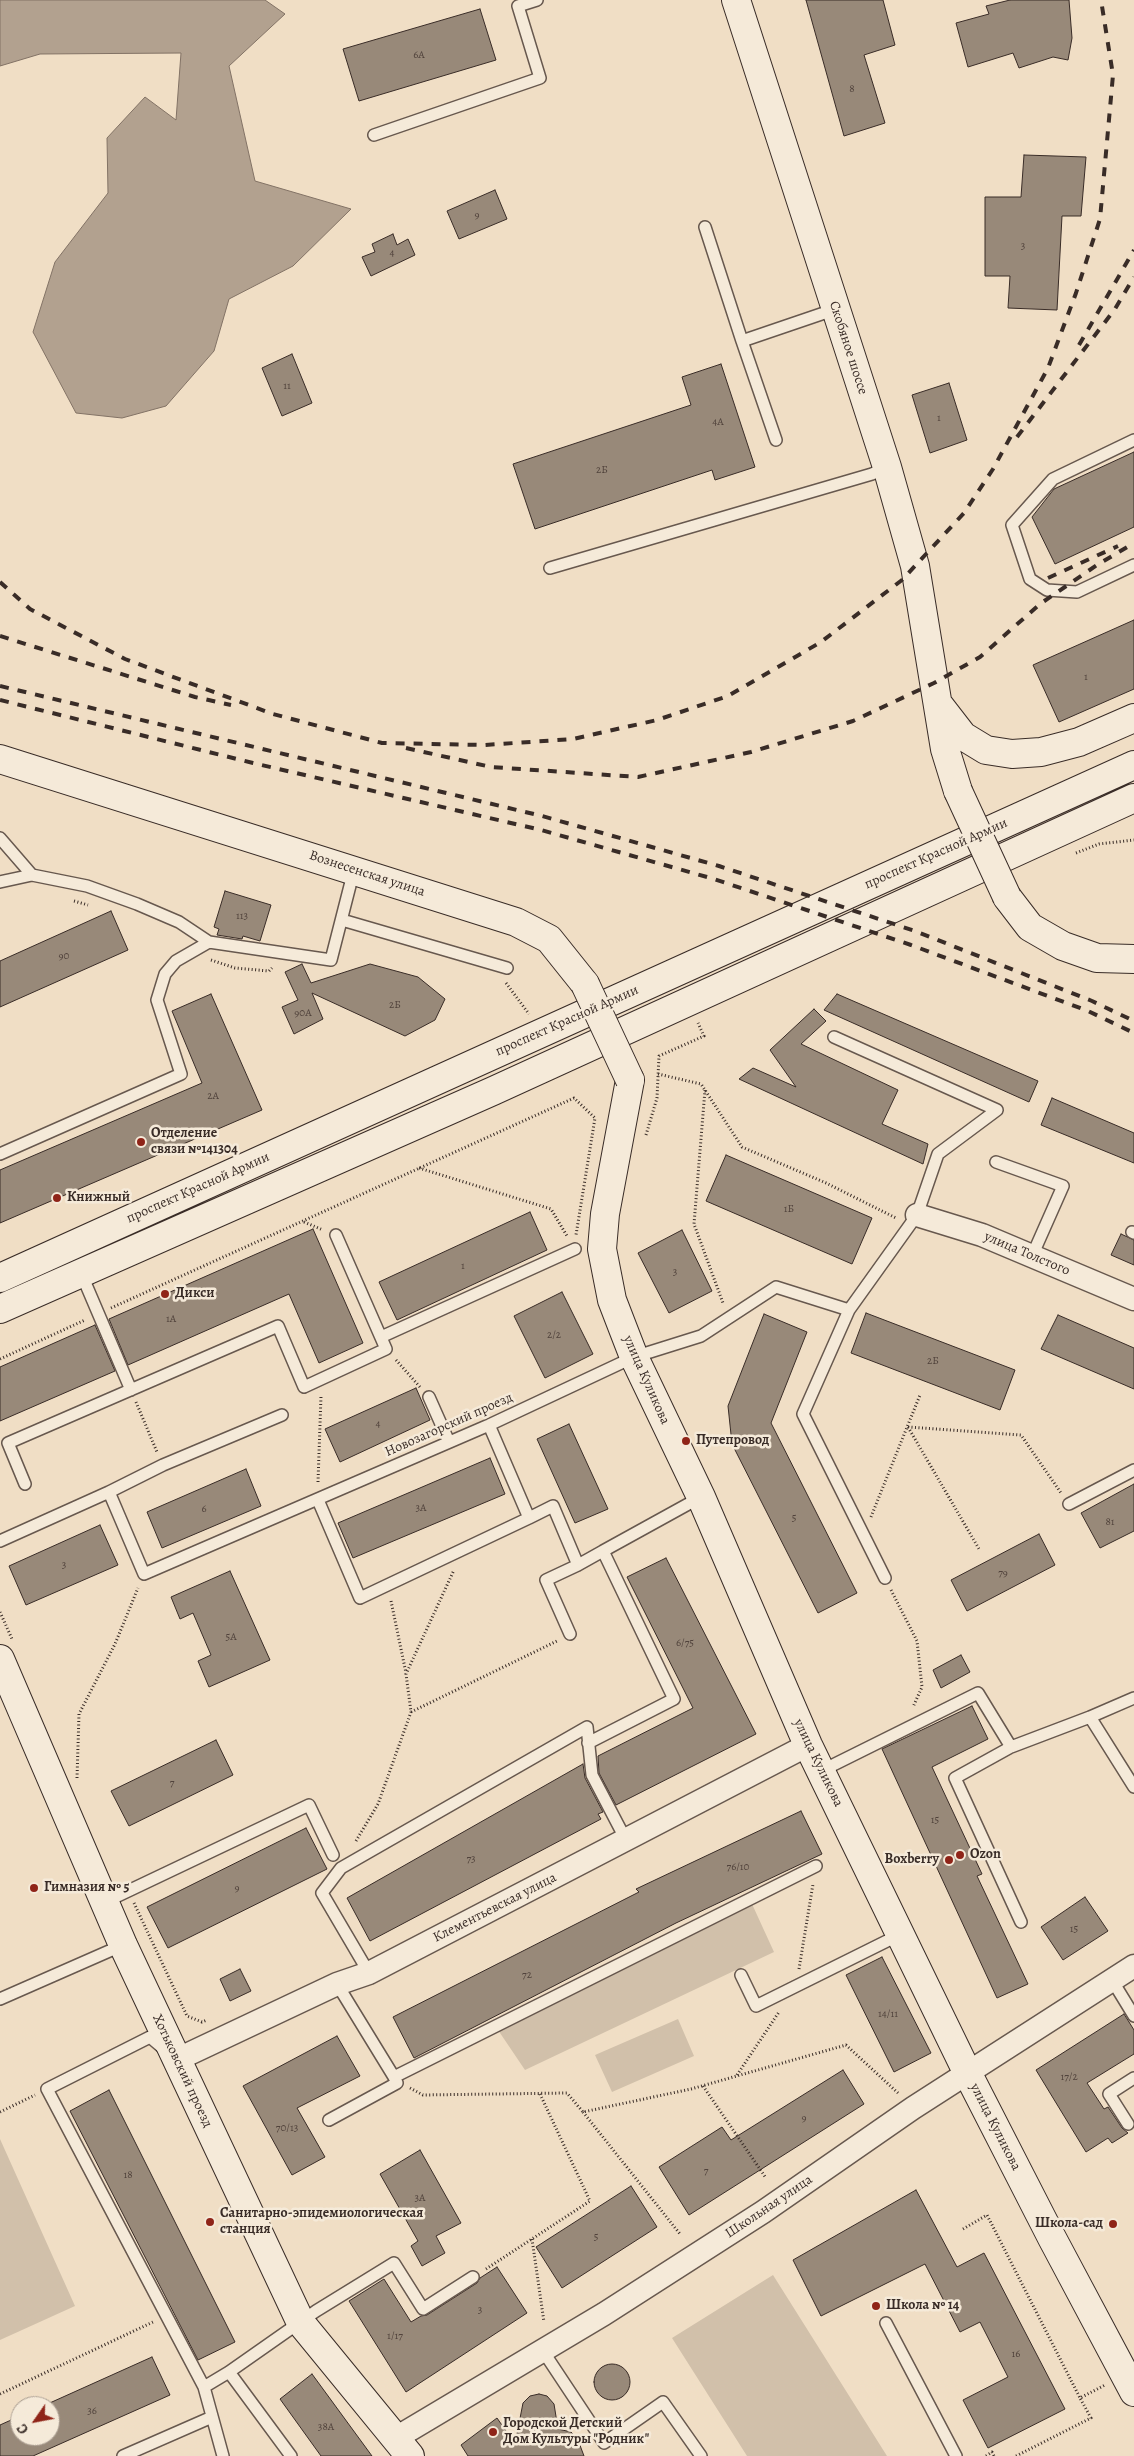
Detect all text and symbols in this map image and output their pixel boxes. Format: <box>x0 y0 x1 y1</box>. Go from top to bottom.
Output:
house number: 6А <box>413 48 425 62</box>
house number: 8 <box>849 82 855 96</box>
house number: 9 <box>474 208 480 222</box>
house number: 3 <box>1021 239 1025 253</box>
house number: 4 <box>390 246 394 260</box>
street label: Скобяное шоссе <box>825 299 871 397</box>
house number: 11 <box>283 379 291 393</box>
house number: 1 <box>937 411 941 425</box>
house number: 4А <box>712 415 724 429</box>
house number: 2Б <box>596 463 608 477</box>
house number: 1 <box>1084 670 1088 684</box>
street label: проспект Красной Армии <box>862 815 1010 893</box>
street label: Вознесенская улица <box>307 847 427 901</box>
house number: 113 <box>236 909 248 923</box>
house number: 90 <box>59 949 69 963</box>
street label: проспект Красной Армии <box>493 982 641 1060</box>
house number: 2Б <box>389 998 401 1012</box>
house number: 90А <box>294 1006 312 1020</box>
house number: 2А <box>207 1089 219 1103</box>
place label: Отделение связи №141304 <box>151 1126 238 1158</box>
marker: Отделение связи №141304 <box>135 1136 147 1148</box>
street label: проспект Красной Армии <box>124 1149 272 1227</box>
place label: Книжный <box>67 1190 130 1206</box>
marker: Книжный <box>51 1192 63 1204</box>
house number: 1Б <box>784 1202 794 1216</box>
street label: улица Толстого <box>982 1228 1072 1280</box>
house number: 1 <box>461 1259 465 1273</box>
house number: 3 <box>673 1265 677 1279</box>
place label: Дикси <box>175 1286 215 1302</box>
marker: Дикси <box>159 1288 171 1300</box>
house number: 1А <box>166 1312 176 1326</box>
house number: 2/2 <box>547 1328 561 1342</box>
street label: улица Куликова <box>619 1333 673 1427</box>
house number: 2Б <box>927 1354 939 1368</box>
street label: Новозагорский проезд <box>383 1389 515 1461</box>
house number: 4 <box>376 1417 380 1431</box>
place label: Путепровод <box>696 1433 769 1449</box>
marker: Путепровод <box>680 1435 692 1447</box>
house number: 3А <box>416 1501 426 1515</box>
house number: 6 <box>201 1502 207 1516</box>
house number: 5 <box>792 1511 796 1525</box>
house number: 81 <box>1105 1515 1115 1529</box>
house number: 3 <box>62 1558 66 1572</box>
house number: 79 <box>998 1566 1008 1580</box>
house number: 5А <box>225 1630 237 1644</box>
house number: 6/75 <box>676 1636 694 1650</box>
street label: улица Куликова <box>789 1716 847 1810</box>
house number: 7 <box>170 1776 174 1790</box>
house number: 15 <box>931 1813 939 1827</box>
place label: Ozon <box>970 1847 1001 1863</box>
marker: Ozon <box>954 1849 966 1861</box>
house number: 73 <box>466 1852 476 1866</box>
place label: Boxberry <box>885 1852 939 1868</box>
marker: Boxberry <box>943 1854 955 1866</box>
house number: 76/10 <box>727 1860 749 1874</box>
street label: Клементьевская улица <box>430 1870 560 1946</box>
place label: Гимназия № 5 <box>44 1880 130 1896</box>
house number: 9 <box>234 1881 240 1895</box>
marker: Гимназия № 5 <box>28 1882 40 1894</box>
house number: 15 <box>1070 1922 1078 1936</box>
house number: 72 <box>522 1968 532 1982</box>
house number: 14/11 <box>878 2007 898 2021</box>
street label: Хотьковский проезд <box>148 2012 216 2130</box>
house number: 17/2 <box>1060 2070 1078 2084</box>
street label: улица Куликова <box>966 2081 1024 2173</box>
house number: 9 <box>801 2111 807 2125</box>
house number: 70/13 <box>276 2121 298 2135</box>
house number: 7 <box>704 2164 708 2178</box>
house number: 18 <box>123 2168 133 2182</box>
street label: Школьная улица <box>722 2172 816 2242</box>
house number: 3А <box>415 2191 425 2205</box>
place label: Санитарно-эпидемиологическая станция <box>220 2206 423 2238</box>
marker: Санитарно-эпидемиологическая станция <box>204 2216 216 2228</box>
place label: Школа-сад <box>1035 2216 1103 2232</box>
marker: Школа-сад <box>1107 2218 1119 2230</box>
house number: 5 <box>594 2230 598 2244</box>
place label: Школа № 14 <box>886 2298 959 2314</box>
marker: Школа № 14 <box>870 2300 882 2312</box>
house number: 3 <box>478 2303 482 2317</box>
house number: 1/17 <box>387 2329 403 2343</box>
house number: 16 <box>1012 2347 1020 2361</box>
north arrow <box>10 2396 60 2446</box>
house number: 36 <box>87 2404 97 2418</box>
place label: Городской Детский Дом Культуры "Родник" <box>503 2416 649 2448</box>
text: С <box>13 2420 33 2438</box>
house number: 38А <box>318 2420 334 2434</box>
marker: Городской Детский Дом Культуры "Родник" <box>487 2426 499 2438</box>

